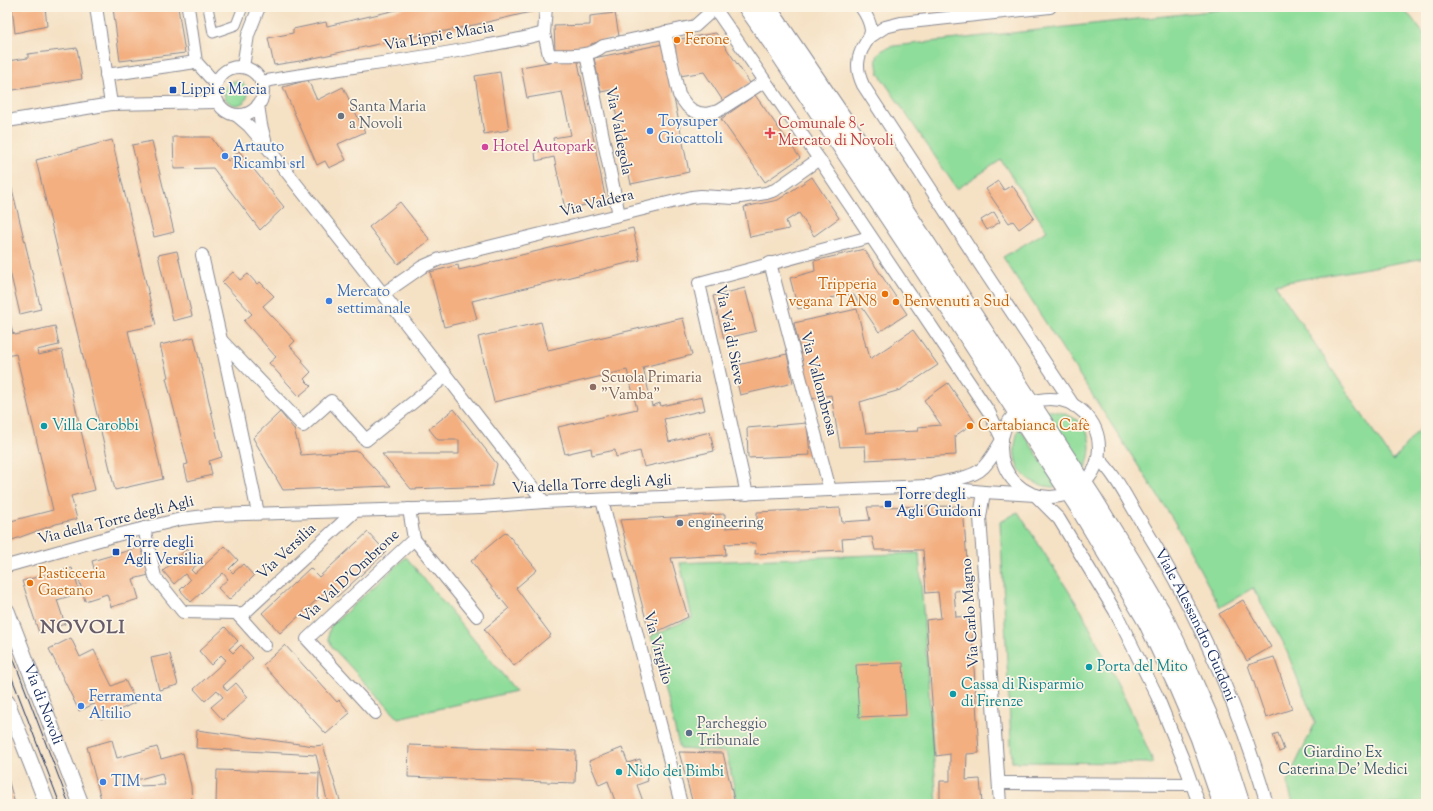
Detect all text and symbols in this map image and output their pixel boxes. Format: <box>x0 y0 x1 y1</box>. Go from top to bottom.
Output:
street label: Via Lippi e Macia <box>382 17 496 57</box>
place label: Ferone <box>685 30 730 51</box>
marker: Ferone <box>672 35 682 45</box>
place label: Lippi e Macia <box>181 80 267 101</box>
marker: Lippi e Macia <box>168 85 178 95</box>
street label: Via Valdegola <box>599 85 637 177</box>
place label: Santa Maria a Novoli <box>349 97 426 135</box>
marker: Santa Maria a Novoli <box>336 111 346 121</box>
place label: Toysuper Giocattoli <box>658 112 723 150</box>
place label: Comunale 8 - Mercato di Novoli <box>778 114 894 152</box>
marker: Toysuper Giocattoli <box>645 126 655 136</box>
marker: Comunale 8 - Mercato di Novoli <box>765 128 775 138</box>
place label: Artauto Ricambi srl <box>233 137 305 175</box>
place label: Hotel Autopark <box>493 137 595 158</box>
marker: Hotel Autopark <box>480 142 490 152</box>
marker: Artauto Ricambi srl <box>220 151 230 161</box>
street label: Via Valdera <box>558 185 636 223</box>
place label: Tripperia vegana TAN8 <box>789 275 877 313</box>
place label: Mercato settimanale <box>337 282 410 320</box>
street label: Via Val di Sieve <box>709 283 749 387</box>
marker: Tripperia vegana TAN8 <box>880 289 890 299</box>
place label: Benvenuti a Sud <box>904 292 1010 313</box>
marker: Mercato settimanale <box>324 296 334 306</box>
marker: Benvenuti a Sud <box>891 297 901 307</box>
street label: Via Vallombrosa <box>794 329 842 439</box>
place label: Scuola Primaria "Vamba" <box>601 368 702 406</box>
marker: Scuola Primaria "Vamba" <box>588 382 598 392</box>
place label: Villa Carobbi <box>52 416 139 437</box>
place label: Cartabianca Cafè <box>978 416 1090 437</box>
marker: Villa Carobbi <box>39 421 49 431</box>
marker: Cartabianca Cafè <box>965 421 975 431</box>
street label: Via della Torre degli Agli <box>512 470 672 500</box>
place label: Torre degli Agli Guidoni <box>896 485 982 523</box>
street label: Via della Torre degli Agli <box>36 491 196 551</box>
marker: Torre degli Agli Guidoni <box>883 499 893 509</box>
place label: engineering <box>688 513 764 534</box>
marker: engineering <box>675 518 685 528</box>
street label: Via Versilia <box>253 519 321 585</box>
street label: Via Val D'Ombrone <box>295 525 405 629</box>
place label: Torre degli Agli Versilia <box>124 533 204 571</box>
street label: Viale Alessandro Guidoni <box>1149 545 1241 705</box>
marker: Torre degli Agli Versilia <box>111 547 121 557</box>
street label: Via Carlo Magno <box>957 557 985 669</box>
place label: Pasticceria Gaetano <box>38 564 106 602</box>
marker: Pasticceria Gaetano <box>25 578 35 588</box>
street label: Via Virgilio <box>637 609 677 687</box>
district label: NOVOLI <box>40 615 126 642</box>
place label: Porta del Mito <box>1097 657 1188 678</box>
street label: Via di Novoli <box>18 661 68 748</box>
marker: Porta del Mito <box>1084 662 1094 672</box>
place label: Cassa di Risparmio di Firenze <box>961 675 1084 713</box>
place label: Ferramenta Altilio <box>89 687 162 725</box>
marker: Cassa di Risparmio di Firenze <box>948 689 958 699</box>
marker: Ferramenta Altilio <box>76 701 86 711</box>
place label: Parcheggio Tribunale <box>697 714 767 752</box>
marker: Parcheggio Tribunale <box>684 728 694 738</box>
park label: Giardino Ex Caterina De' Medici <box>1278 743 1408 781</box>
place label: Nido dei Bimbi <box>627 762 724 783</box>
marker: Nido dei Bimbi <box>614 767 624 777</box>
place label: TIM <box>111 772 140 793</box>
marker: TIM <box>98 777 108 787</box>

